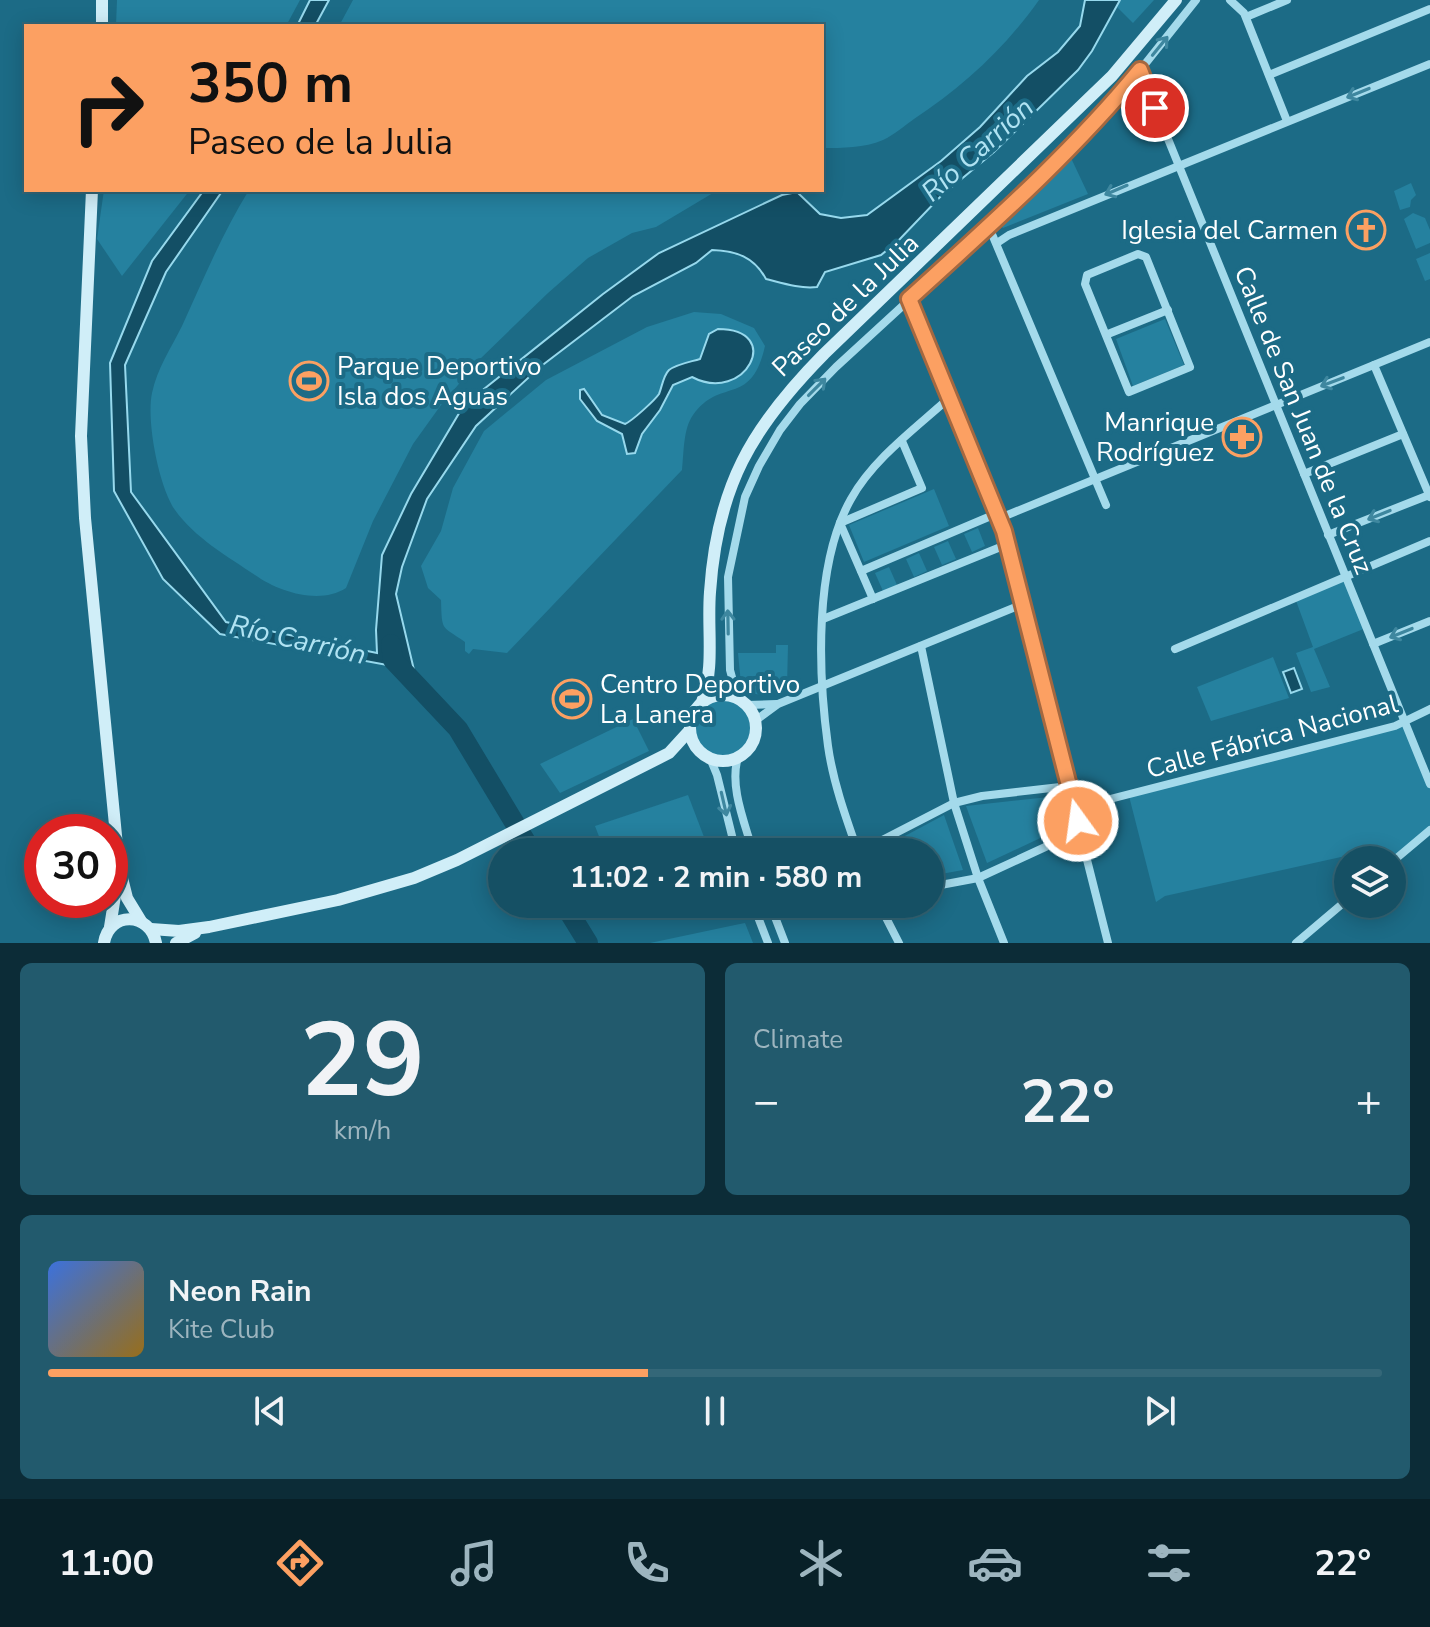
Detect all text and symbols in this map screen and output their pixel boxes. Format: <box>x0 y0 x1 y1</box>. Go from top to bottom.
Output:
one-way arrow <box>1151 36 1168 57</box>
text: 350 m <box>188 45 353 122</box>
icon: right <box>56 56 160 160</box>
pin <box>1121 74 1189 142</box>
icon: arrive <box>1133 86 1177 130</box>
one-way arrow <box>1346 87 1371 101</box>
water label: Río Carrión <box>913 89 1042 210</box>
text: Paseo de la Julia <box>188 118 453 167</box>
one-way arrow <box>1104 183 1129 198</box>
church icon: Iglesia del Carmen <box>1345 209 1387 251</box>
place label: Iglesia del Carmen <box>1121 213 1338 248</box>
street label: Paseo de la Julia <box>764 226 926 384</box>
street label: Calle de San Juan de la Cruz <box>1226 261 1381 579</box>
place label: Parque Deportivo Isla dos Aguas <box>337 349 542 414</box>
sports icon: Parque Deportivo Isla dos Aguas <box>288 360 330 402</box>
one-way arrow <box>1320 376 1345 390</box>
one-way arrow <box>807 378 826 397</box>
place label: Manrique Rodríguez <box>1096 405 1214 470</box>
pharmacy icon: Manrique Rodríguez <box>1221 416 1263 458</box>
one-way arrow <box>1367 509 1392 523</box>
water label: Río Carrión <box>226 606 370 674</box>
one-way arrow <box>720 609 736 636</box>
one-way arrow <box>1389 626 1414 641</box>
place label: Centro Deportivo La Lanera <box>600 667 800 732</box>
sports icon: Centro Deportivo La Lanera <box>551 678 593 720</box>
street label: Calle Fábrica Nacional <box>1143 686 1402 787</box>
position arrow <box>1036 779 1120 863</box>
one-way arrow <box>717 791 732 817</box>
speed limit sign: 30 <box>24 814 128 918</box>
map controls <box>1334 846 1406 918</box>
button: layers <box>1334 846 1406 918</box>
text: 11:02 · 2 min · 580 m <box>570 857 862 898</box>
text: 29 <box>300 990 425 1132</box>
text: Climate <box>753 1022 843 1057</box>
text: 22° <box>1020 1061 1115 1143</box>
text: − <box>753 1072 779 1132</box>
text: + <box>1356 1072 1382 1132</box>
text: km/h <box>334 1113 391 1148</box>
text: Neon Rain <box>168 1271 312 1312</box>
text: Kite Club <box>168 1312 275 1347</box>
icon: previous <box>248 1389 292 1433</box>
icon: pause <box>693 1389 737 1433</box>
icon: next <box>1138 1389 1182 1433</box>
icon: directions <box>272 1535 328 1591</box>
icon: music <box>446 1535 502 1591</box>
icon: phone <box>619 1535 675 1591</box>
icon: climate <box>793 1535 849 1591</box>
icon: car <box>967 1535 1023 1591</box>
icon: filters <box>1141 1535 1197 1591</box>
text: 11:00 <box>59 1539 154 1588</box>
text: 22° <box>1314 1539 1371 1588</box>

